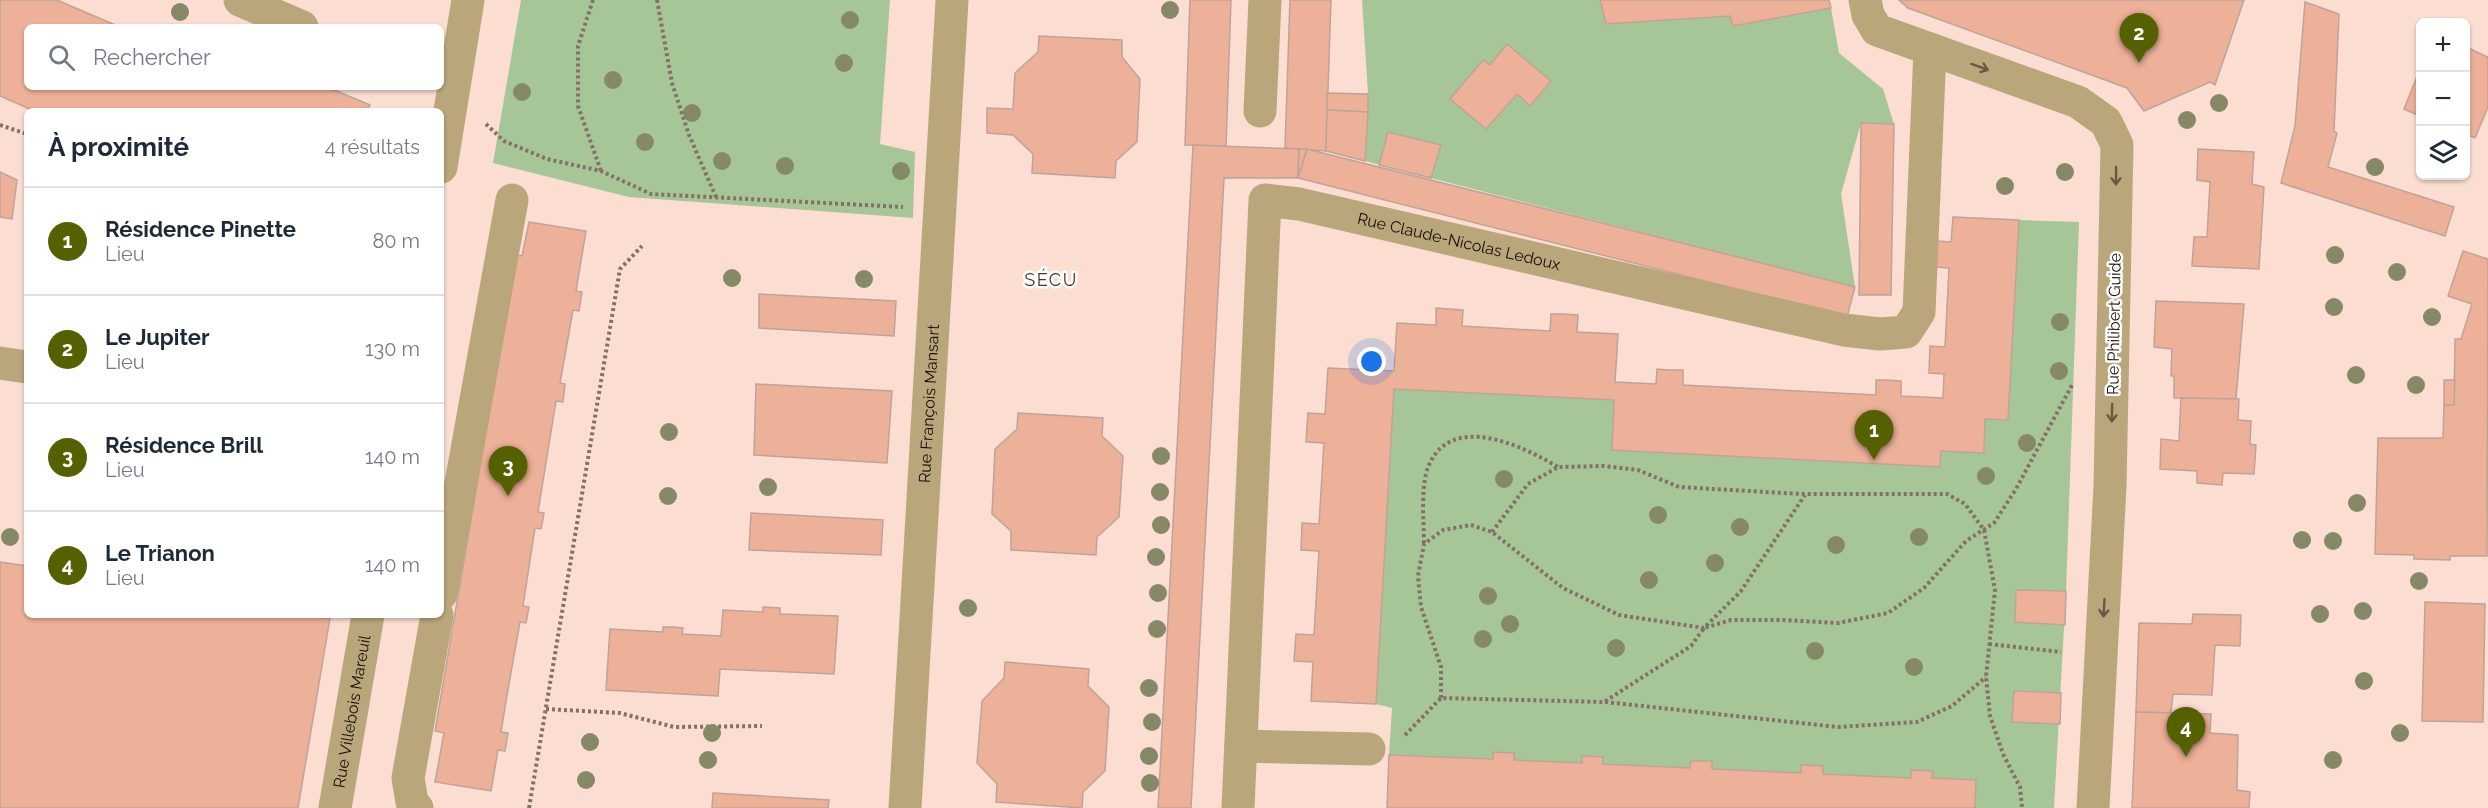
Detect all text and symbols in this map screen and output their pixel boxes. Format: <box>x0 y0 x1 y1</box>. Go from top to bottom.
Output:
pin: 2 <box>2120 14 2158 63</box>
map controls <box>2416 18 2470 180</box>
button: + <box>2416 18 2470 72</box>
search box <box>24 24 444 90</box>
icon: search <box>45 41 78 74</box>
text: Rechercher <box>93 44 211 70</box>
one-way arrow <box>1970 63 1989 74</box>
button: − <box>2416 72 2470 126</box>
button: layers <box>2416 126 2470 180</box>
text: À proximité <box>48 132 189 162</box>
text: 4 résultats <box>325 135 420 159</box>
one-way arrow <box>2110 166 2122 186</box>
street label: Rue Claude-Nicolas Ledoux <box>1356 208 1562 274</box>
text: Résidence Pinette <box>105 216 296 242</box>
text: 1 <box>63 229 72 253</box>
text: 80 m <box>372 229 420 253</box>
text: Lieu <box>105 242 145 266</box>
street label: Rue Philibert Guide <box>2103 253 2125 395</box>
district label: SÉCU <box>1024 268 1078 290</box>
street label: Rue François Mansart <box>914 323 943 484</box>
text: Le Jupiter <box>105 324 209 350</box>
text: 2 <box>62 337 73 361</box>
text: 130 m <box>365 337 420 361</box>
your location <box>1357 347 1386 376</box>
text: Lieu <box>105 350 145 374</box>
one-way arrow <box>2106 403 2118 423</box>
pin: 1 <box>1854 410 1894 460</box>
text: Résidence Brill <box>105 432 263 458</box>
text: 3 <box>62 445 73 469</box>
text: 140 m <box>365 445 420 469</box>
pin: 3 <box>488 446 528 496</box>
text: Lieu <box>105 458 145 482</box>
text: Le Trianon <box>105 540 215 566</box>
text: 4 <box>62 553 73 577</box>
text: 140 m <box>365 553 420 577</box>
text: Lieu <box>105 566 145 590</box>
one-way arrow <box>2098 598 2109 618</box>
street label: Rue Villebois Mareuil <box>329 633 374 789</box>
pin: 4 <box>2166 708 2206 757</box>

